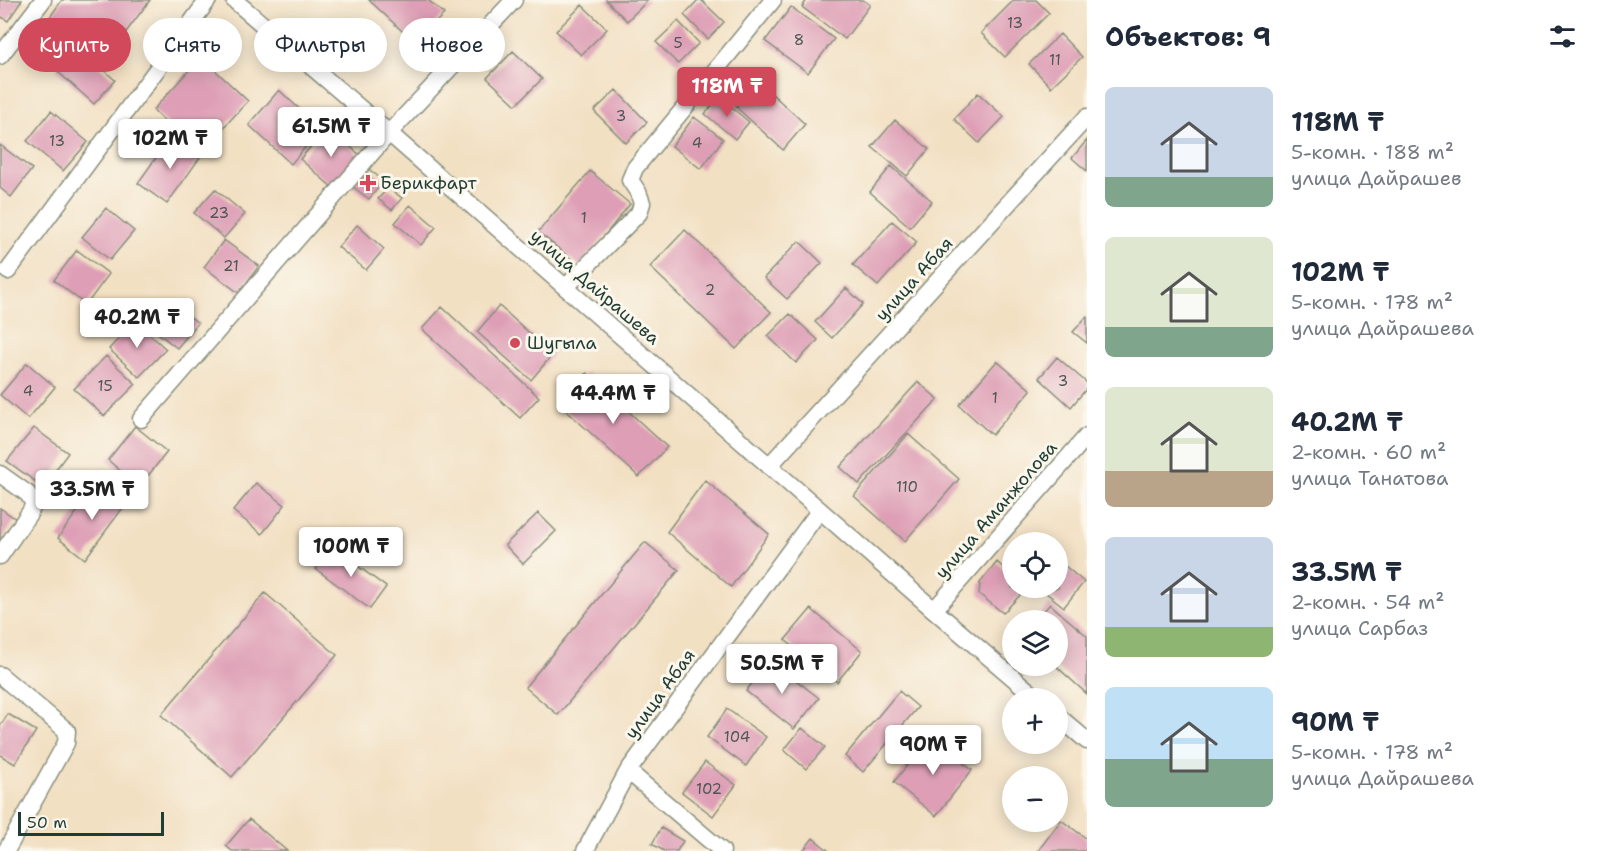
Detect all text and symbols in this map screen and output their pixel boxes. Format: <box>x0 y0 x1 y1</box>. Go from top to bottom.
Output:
house number: 13 <box>1007 13 1023 33</box>
chip: Купить <box>18 18 131 72</box>
chip: Снять <box>143 18 242 72</box>
chip: Фильтры <box>254 18 387 72</box>
chip: Новое <box>399 18 505 72</box>
text: Объектов: 9 <box>1105 19 1271 54</box>
icon: filters <box>1546 20 1579 53</box>
house number: 8 <box>794 30 804 50</box>
house number: 5 <box>673 33 683 53</box>
house number: 11 <box>1049 50 1061 70</box>
pin: 118M ₸ <box>678 67 776 118</box>
text: 118M ₸ <box>691 73 763 99</box>
text: 118M ₸ <box>1291 104 1384 139</box>
house number: 3 <box>616 106 626 126</box>
pin: 61.5M ₸ <box>276 107 386 158</box>
icon: home <box>1153 111 1225 183</box>
text: 61.5M ₸ <box>292 113 370 139</box>
pin: 102M ₸ <box>121 119 219 170</box>
text: 102M ₸ <box>132 125 208 151</box>
house number: 13 <box>49 131 65 151</box>
house number: 4 <box>692 133 702 153</box>
text: 5-комн. · 188 m² <box>1291 139 1454 165</box>
text: улица Дайрашев <box>1291 165 1461 191</box>
place label: Берикфарт <box>380 171 477 195</box>
marker: Берикфарт <box>361 176 375 190</box>
house number: 23 <box>209 203 229 223</box>
house number: 1 <box>581 208 587 228</box>
street label: улица Дайрашева <box>525 224 665 350</box>
street label: улица Абая <box>870 232 958 326</box>
text: 102M ₸ <box>1291 254 1389 289</box>
house number: 21 <box>223 256 239 276</box>
icon: home <box>1153 261 1225 333</box>
house number: 2 <box>705 280 715 300</box>
text: 5-комн. · 178 m² <box>1291 289 1453 315</box>
pin: 40.2M ₸ <box>82 298 192 349</box>
text: 40.2M ₸ <box>94 304 180 330</box>
text: улица Дайрашева <box>1291 315 1474 341</box>
place label: Шугыла <box>527 331 597 355</box>
marker: Шугыла <box>508 336 522 350</box>
house number: 3 <box>1058 371 1068 391</box>
pin: 44.4M ₸ <box>558 374 668 425</box>
house number: 15 <box>97 376 113 396</box>
text: 44.4M ₸ <box>570 380 656 406</box>
house number: 4 <box>23 381 33 401</box>
house number: 1 <box>992 388 998 408</box>
text: 40.2M ₸ <box>1291 404 1403 439</box>
icon: home <box>1153 411 1225 483</box>
street label: улица Аманжолова <box>930 436 1062 584</box>
text: 2-комн. · 60 m² <box>1291 439 1446 465</box>
text: улица Танатова <box>1291 465 1449 491</box>
pin: 33.5M ₸ <box>37 470 147 521</box>
text: 33.5M ₸ <box>49 476 135 502</box>
house number: 110 <box>896 477 918 497</box>
pin: 100M ₸ <box>302 527 400 578</box>
map controls <box>1002 532 1068 832</box>
button: locate <box>1002 532 1068 598</box>
text: 100M ₸ <box>313 533 389 559</box>
text: 33.5M ₸ <box>1291 554 1402 589</box>
icon: home <box>1153 561 1225 633</box>
text: 2-комн. · 54 m² <box>1291 589 1445 615</box>
button: layers <box>1002 610 1068 676</box>
text: улица Сарбаз <box>1291 615 1428 641</box>
street label: улица Абая <box>619 644 701 744</box>
pin: 50.5M ₸ <box>727 644 837 695</box>
text: 50.5M ₸ <box>740 650 824 676</box>
button: + <box>1002 688 1068 754</box>
text: 90M ₸ <box>1291 704 1379 739</box>
icon: home <box>1153 711 1225 783</box>
pin: 90M ₸ <box>891 725 975 776</box>
house number: 104 <box>724 727 750 747</box>
text: 90M ₸ <box>899 731 967 757</box>
text: 5-комн. · 178 m² <box>1291 739 1453 765</box>
text: улица Дайрашева <box>1291 765 1474 791</box>
button: − <box>1002 766 1068 832</box>
house number: 102 <box>696 779 722 799</box>
scale bar <box>18 809 164 836</box>
text: 50 m <box>27 812 67 833</box>

